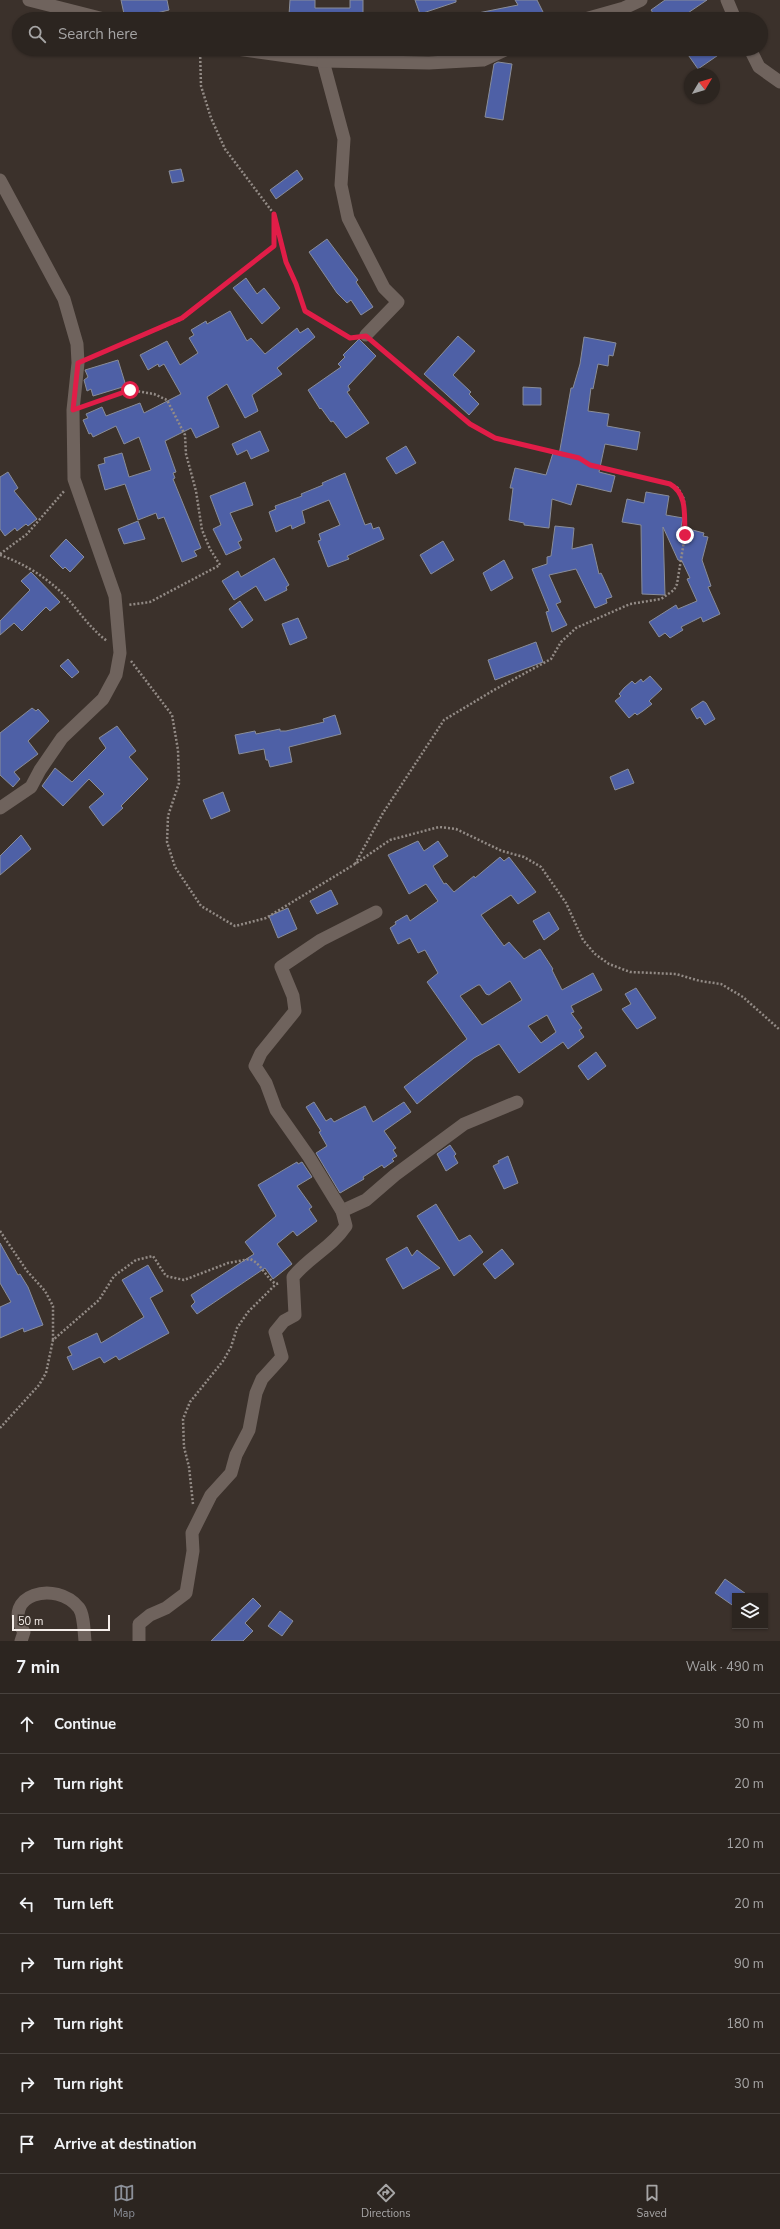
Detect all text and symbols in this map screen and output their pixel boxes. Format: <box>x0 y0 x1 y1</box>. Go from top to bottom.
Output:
search box <box>12 12 768 56</box>
icon: search <box>26 23 48 45</box>
text: Search here <box>58 24 138 44</box>
north arrow <box>684 68 720 104</box>
route start <box>121 381 139 399</box>
route end <box>676 526 694 544</box>
map controls <box>732 1593 768 1629</box>
button: layers <box>732 1593 768 1629</box>
scale bar <box>12 1613 110 1632</box>
text: 50 m <box>18 1614 43 1629</box>
text: 7 min <box>16 1656 60 1679</box>
text: Walk · 490 m <box>686 1658 764 1676</box>
icon: ahead <box>16 1713 38 1735</box>
text: Continue <box>54 1714 116 1734</box>
text: 30 m <box>734 1715 764 1733</box>
icon: right <box>16 1773 38 1795</box>
text: Turn right <box>54 1774 123 1794</box>
text: 20 m <box>734 1775 764 1793</box>
icon: right <box>16 1833 38 1855</box>
text: Turn right <box>54 1834 123 1854</box>
text: 120 m <box>726 1835 764 1853</box>
icon: left <box>16 1893 38 1915</box>
text: Turn left <box>54 1894 113 1914</box>
text: 20 m <box>734 1895 764 1913</box>
icon: right <box>16 1953 38 1975</box>
text: Turn right <box>54 1954 123 1974</box>
text: 90 m <box>734 1955 764 1973</box>
icon: right <box>16 2013 38 2035</box>
text: Turn right <box>54 2014 123 2034</box>
text: 180 m <box>726 2015 764 2033</box>
icon: right <box>16 2073 38 2095</box>
text: Turn right <box>54 2074 123 2094</box>
text: 30 m <box>734 2075 764 2093</box>
icon: arrive <box>16 2133 38 2155</box>
text: Arrive at destination <box>54 2134 197 2154</box>
tab: Map <box>113 2182 135 2221</box>
tab: Directions <box>361 2182 411 2221</box>
tab: Saved <box>637 2182 667 2221</box>

